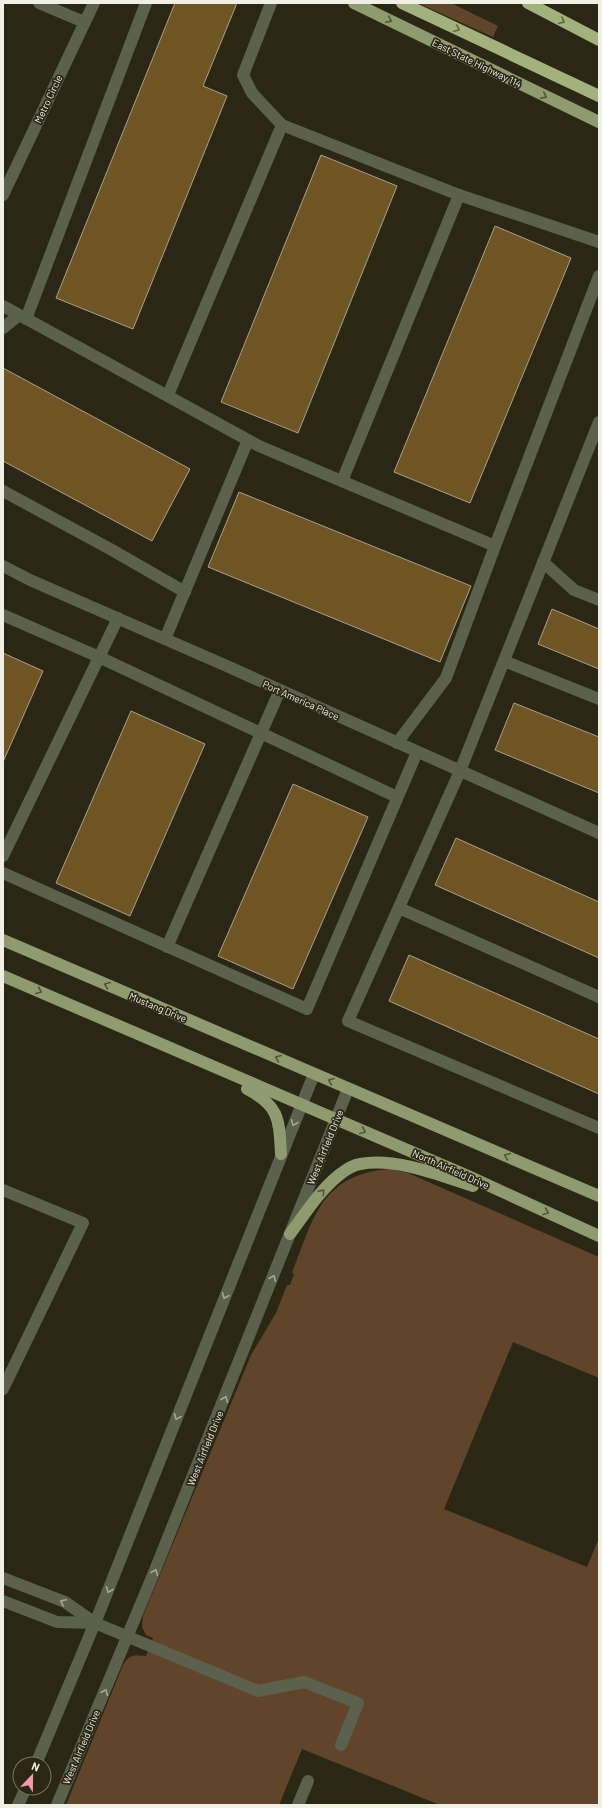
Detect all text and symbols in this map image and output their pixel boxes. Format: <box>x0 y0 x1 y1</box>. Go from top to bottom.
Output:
one-way arrow <box>385 15 392 23</box>
one-way arrow <box>558 16 566 24</box>
one-way arrow <box>452 24 460 32</box>
street label: East State Highway 114 <box>430 36 524 90</box>
street label: Metro Circle <box>32 73 64 125</box>
one-way arrow <box>539 91 547 99</box>
street label: Port America Place <box>261 678 341 722</box>
one-way arrow <box>104 982 111 990</box>
one-way arrow <box>34 986 42 994</box>
street label: Mustang Drive <box>128 990 188 1024</box>
one-way arrow <box>274 1055 281 1063</box>
one-way arrow <box>328 1078 335 1086</box>
street label: West Airfield Drive <box>305 1108 345 1186</box>
one-way arrow <box>291 1120 299 1127</box>
one-way arrow <box>359 1126 367 1134</box>
street label: North Airfield Drive <box>411 1147 491 1191</box>
one-way arrow <box>504 1153 512 1161</box>
one-way arrow <box>318 1189 325 1197</box>
one-way arrow <box>542 1207 550 1215</box>
one-way arrow <box>268 1275 276 1282</box>
one-way arrow <box>222 1292 230 1299</box>
one-way arrow <box>220 1396 228 1403</box>
street label: West Airfield Drive <box>185 1409 225 1487</box>
one-way arrow <box>174 1413 182 1420</box>
one-way arrow <box>150 1568 158 1575</box>
one-way arrow <box>105 1586 113 1593</box>
one-way arrow <box>59 1599 67 1606</box>
one-way arrow <box>100 1688 108 1695</box>
street label: West Airfield Drive <box>60 1708 102 1786</box>
north arrow <box>12 1756 52 1796</box>
text: N <box>30 1759 42 1774</box>

